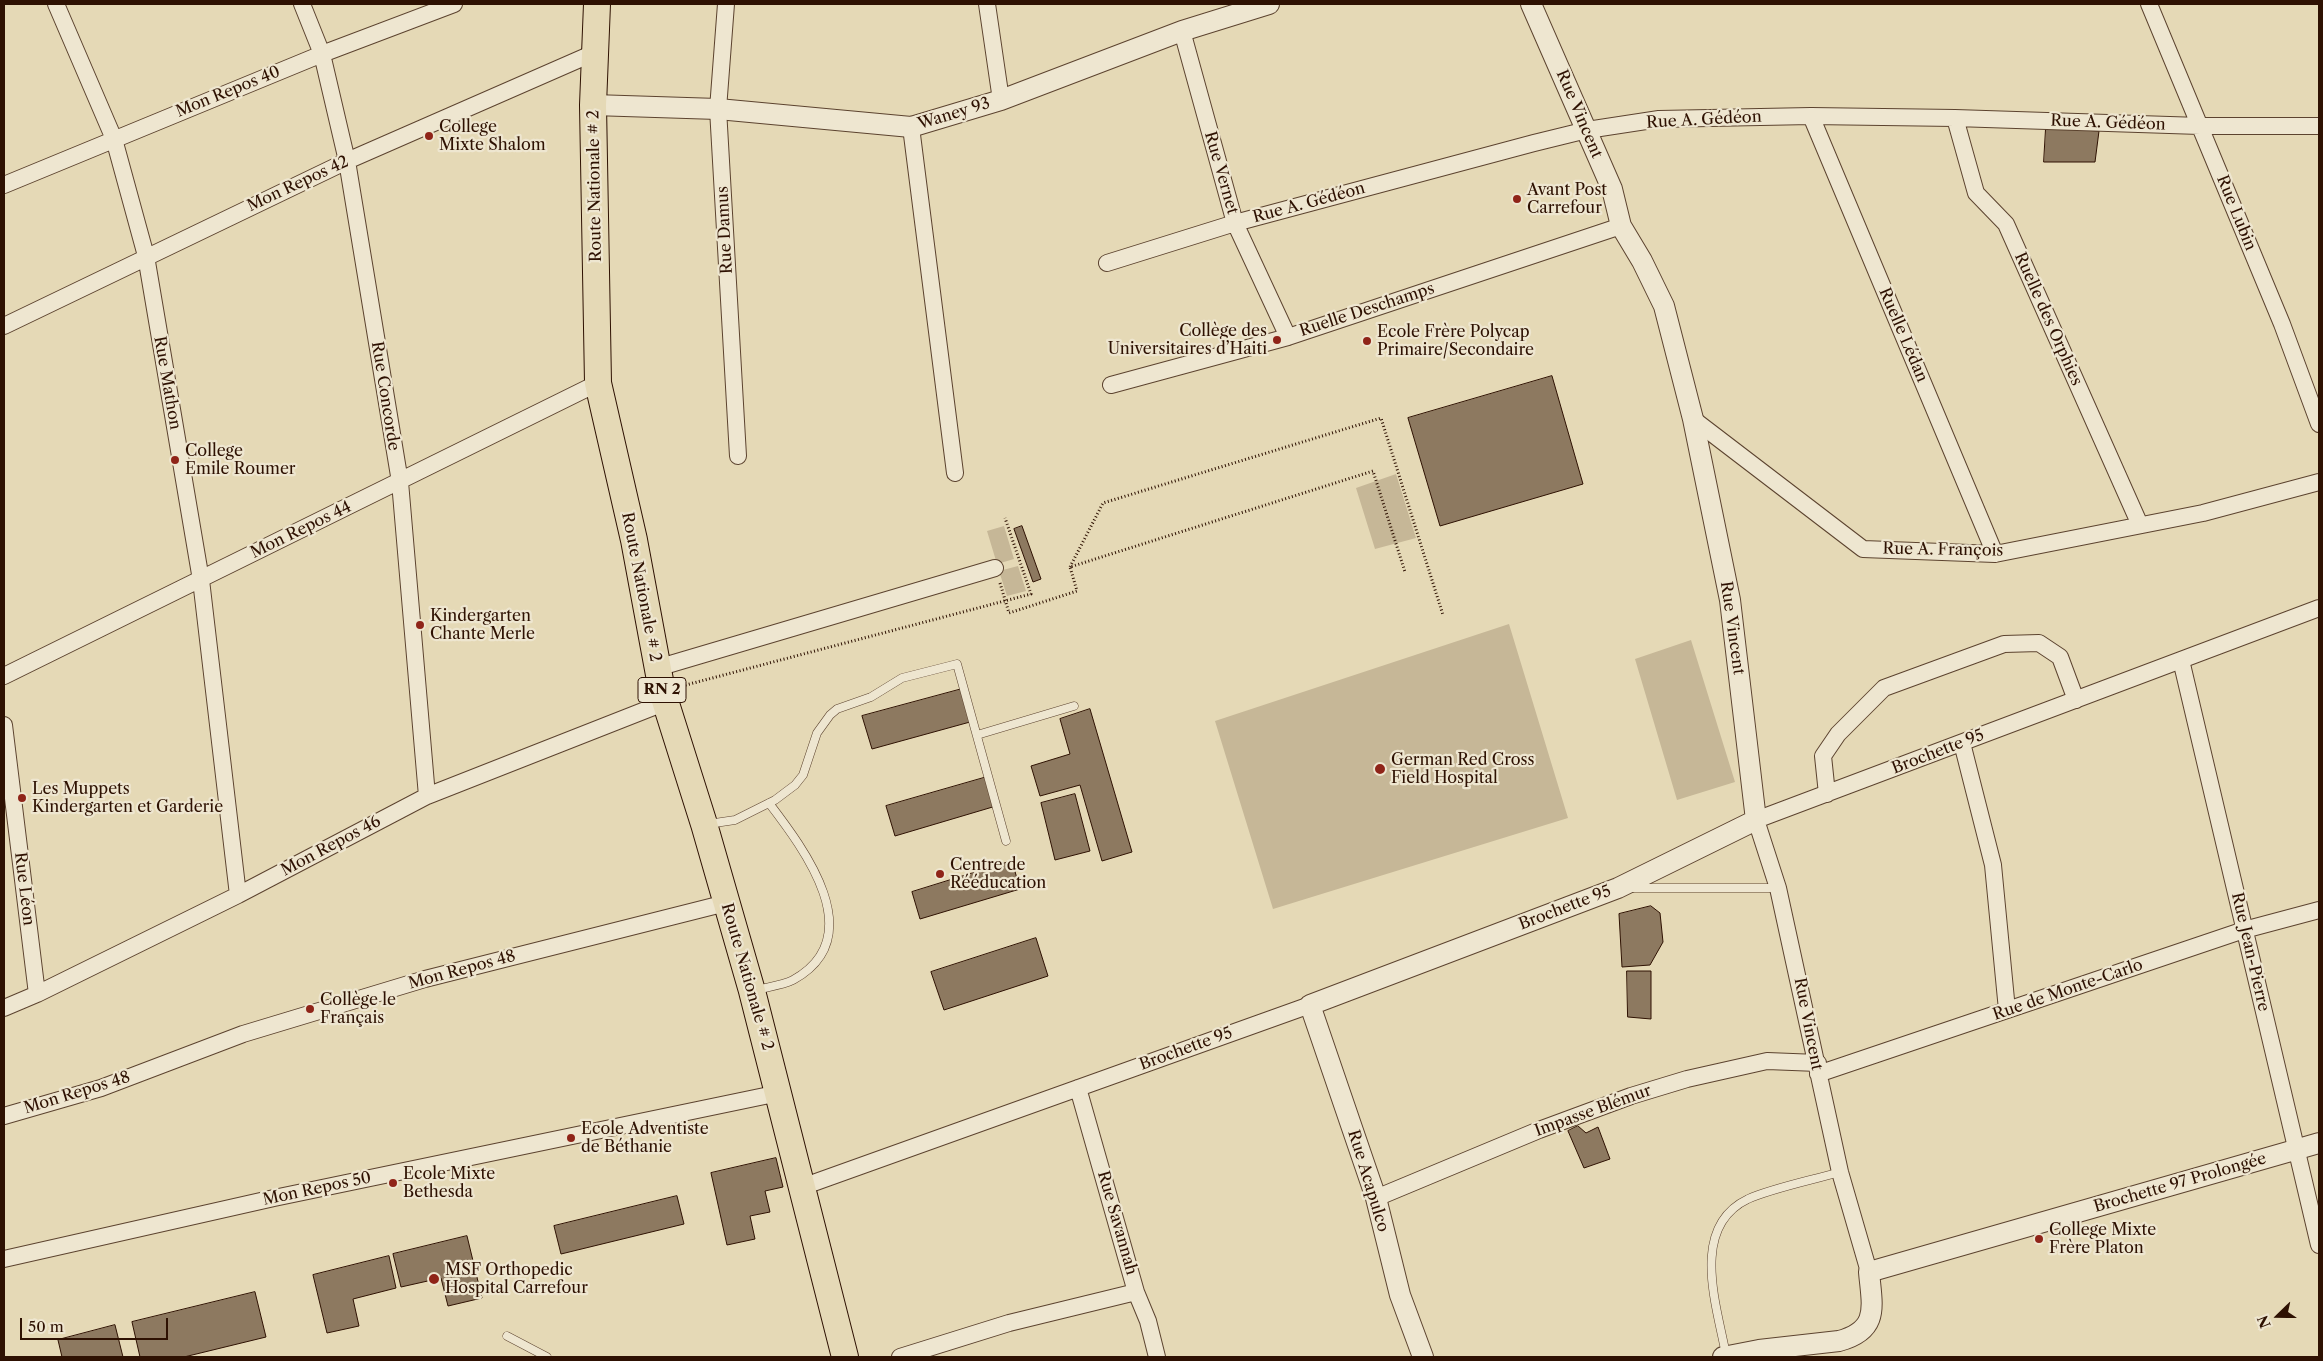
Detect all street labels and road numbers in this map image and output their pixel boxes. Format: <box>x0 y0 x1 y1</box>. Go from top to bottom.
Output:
street label: Mon Repos 40 <box>173 62 283 122</box>
street label: Rue Vincent <box>1552 67 1606 161</box>
street label: Waney 93 <box>916 94 992 134</box>
street label: Rue A. Gédéon <box>1646 107 1762 133</box>
street label: Route Nationale # 2 <box>584 110 606 262</box>
street label: Rue A. Gédéon <box>2050 111 2166 135</box>
street label: Rue Vernet <box>1200 129 1242 217</box>
street label: Mon Repos 42 <box>244 152 352 216</box>
street label: Rue Lubin <box>2212 172 2260 254</box>
street label: Rue A. Gédéon <box>1251 179 1367 227</box>
street label: Rue Damus <box>713 186 737 274</box>
street label: Ruelle des Orphies <box>2010 249 2086 389</box>
street label: Ruelle Deschamps <box>1297 279 1437 341</box>
street label: Ruelle Lédan <box>1874 285 1932 385</box>
street label: Rue Mathon <box>149 335 185 431</box>
street label: Rue Concorde <box>367 340 403 452</box>
street label: Mon Repos 44 <box>247 497 355 563</box>
street label: Route Nationale # 2 <box>617 510 665 664</box>
street label: Rue A. François <box>1882 539 2004 561</box>
street label: Rue Vincent <box>1716 580 1748 676</box>
road number: RN 2 <box>638 678 686 702</box>
street label: Brochette 95 <box>1889 726 1987 778</box>
street label: Mon Repos 46 <box>278 812 384 880</box>
street label: Rue Léon <box>10 851 38 927</box>
street label: Brochette 95 <box>1516 882 1614 934</box>
street label: Rue Jean-Pierre <box>2227 891 2273 1013</box>
street label: Route Nationale # 2 <box>717 901 777 1053</box>
street label: Mon Repos 48 <box>406 946 518 994</box>
street label: Rue de Monte-Carlo <box>1990 955 2146 1025</box>
street label: Rue Vincent <box>1790 976 1826 1072</box>
street label: Brochette 95 <box>1137 1023 1235 1075</box>
street label: Mon Repos 48 <box>22 1068 132 1118</box>
street label: Impasse Blémur <box>1532 1081 1654 1141</box>
street label: Rue Acapulco <box>1343 1128 1393 1234</box>
street label: Brochette 97 Prolongée <box>2091 1149 2269 1217</box>
street label: Mon Repos 50 <box>261 1168 373 1210</box>
street label: Rue Savannah <box>1093 1169 1141 1277</box>

